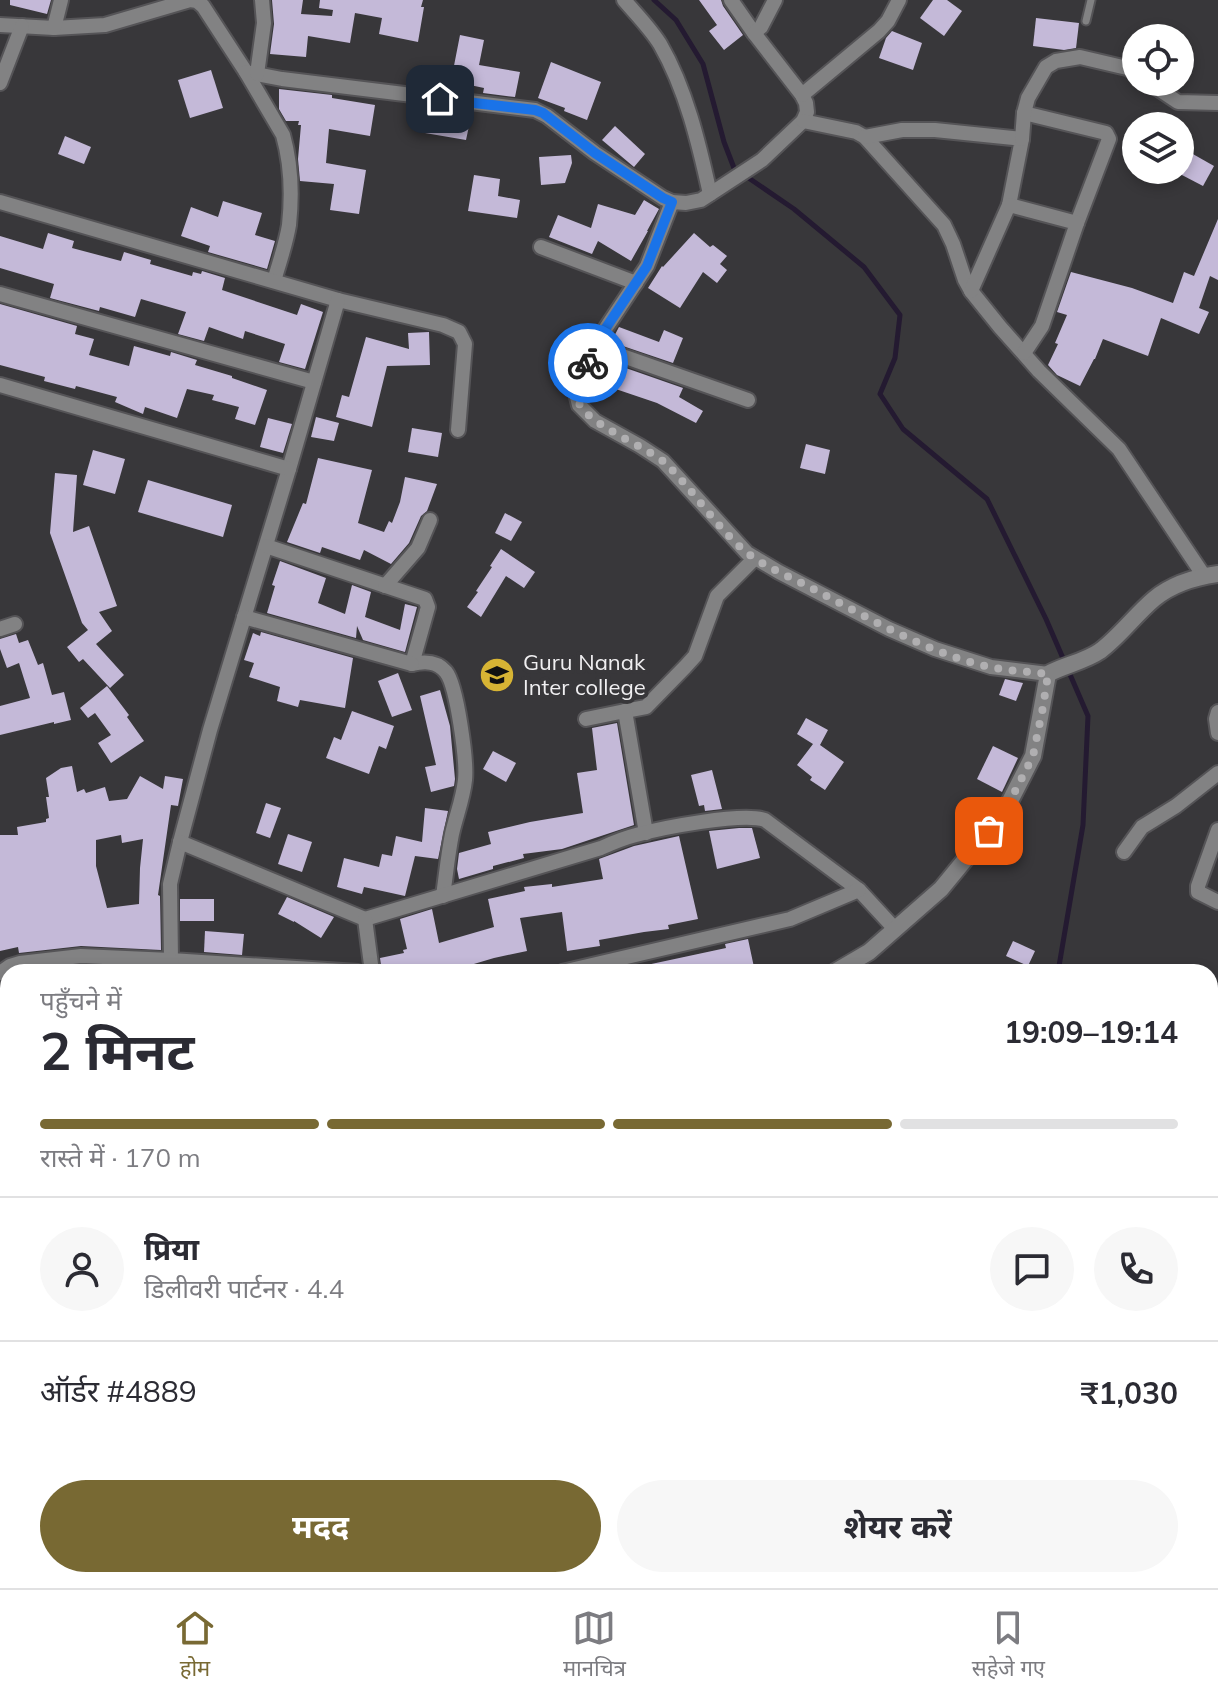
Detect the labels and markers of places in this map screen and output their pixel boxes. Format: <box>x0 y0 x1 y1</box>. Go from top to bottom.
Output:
pin <box>406 65 474 133</box>
place label: Guru Nanak Inter college <box>523 648 646 701</box>
school or university icon: Guru Nanak Inter college <box>478 656 516 694</box>
pin <box>955 797 1023 865</box>

